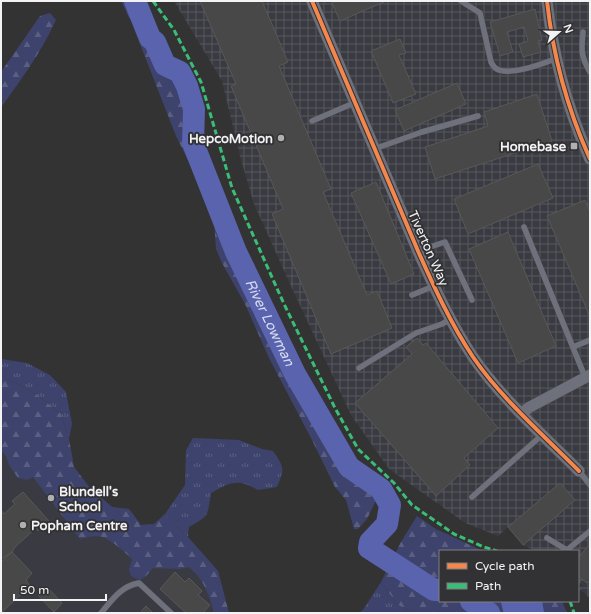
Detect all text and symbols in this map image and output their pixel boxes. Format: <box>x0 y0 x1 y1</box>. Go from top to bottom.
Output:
north arrow <box>539 12 579 52</box>
text: N <box>560 22 576 35</box>
place label: HepcoMotion <box>189 131 273 147</box>
marker: HepcoMotion <box>276 133 286 143</box>
place label: Homebase <box>500 139 567 155</box>
marker: Homebase <box>569 141 579 151</box>
street label: Tiverton Way <box>404 208 452 289</box>
water label: River Lowman <box>241 276 298 369</box>
place label: Blundell's School <box>59 484 118 515</box>
marker: Blundell's School <box>46 493 56 503</box>
place label: Popham Centre <box>31 518 128 534</box>
marker: Popham Centre <box>18 520 28 530</box>
legend <box>439 550 579 602</box>
text: Cycle path <box>475 559 534 573</box>
scale bar <box>14 576 106 602</box>
text: Path <box>475 579 501 593</box>
text: 50 m <box>20 583 49 597</box>

